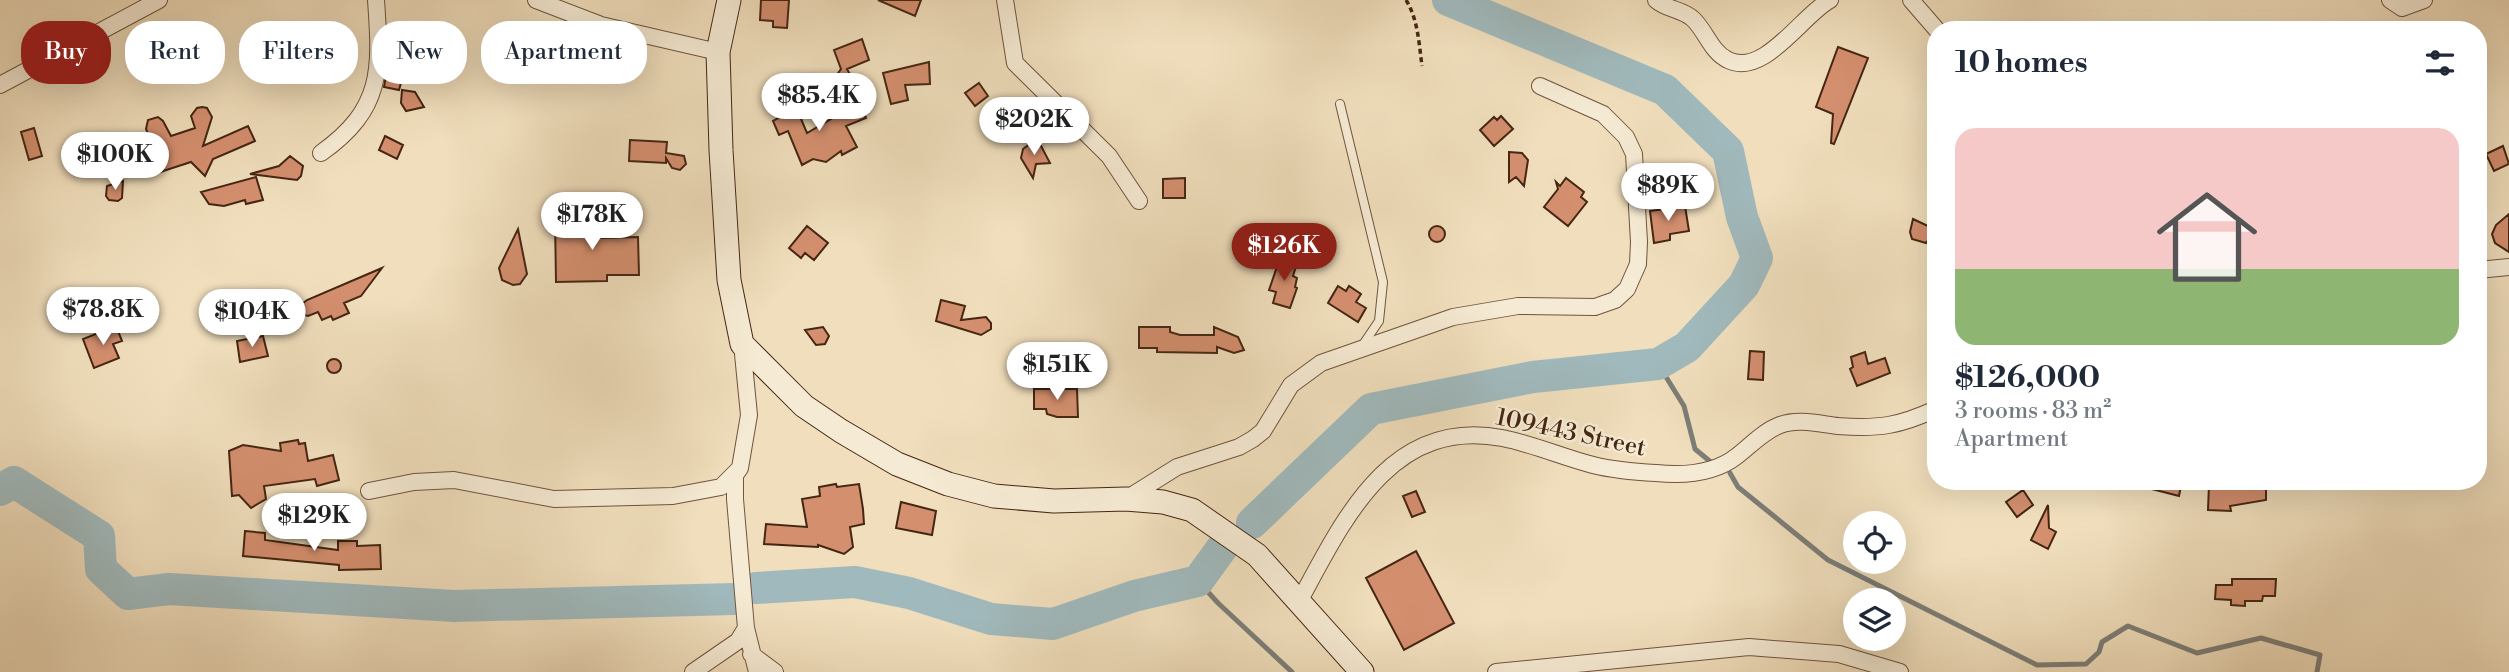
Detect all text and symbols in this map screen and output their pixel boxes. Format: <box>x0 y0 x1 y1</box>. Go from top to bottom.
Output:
chip: Buy <box>21 21 111 84</box>
chip: Rent <box>125 21 225 84</box>
chip: Filters <box>239 21 358 84</box>
chip: New <box>372 21 467 84</box>
chip: Apartment <box>481 21 647 84</box>
text: 10 homes <box>1955 44 2088 82</box>
icon: filters <box>2421 44 2459 82</box>
pin: $85.4K <box>762 74 876 133</box>
text: $85.4K <box>778 82 860 110</box>
pin: $202K <box>985 97 1083 157</box>
text: $202K <box>995 106 1073 134</box>
pin: $100K <box>66 132 164 192</box>
text: $100K <box>77 141 153 169</box>
pin: $89K <box>1627 164 1709 223</box>
text: $89K <box>1637 172 1699 200</box>
icon: home <box>2144 174 2270 300</box>
pin: $178K <box>543 192 641 252</box>
text: $178K <box>557 201 627 229</box>
pin: $126K <box>1235 224 1333 283</box>
text: $126K <box>1248 232 1320 260</box>
pin: $78.8K <box>46 288 160 347</box>
pin: $104K <box>203 290 301 349</box>
text: $78.8K <box>62 296 144 324</box>
text: $104K <box>215 298 289 326</box>
pin: $151K <box>1008 342 1106 402</box>
text: $151K <box>1023 351 1091 379</box>
text: $126,000 <box>1955 359 2100 397</box>
text: 3 rooms · 83 m² <box>1955 397 2111 425</box>
street label: 109443 Street <box>1493 402 1649 464</box>
text: Apartment <box>1955 425 2068 453</box>
pin: $129K <box>265 494 363 553</box>
text: $129K <box>278 502 350 530</box>
map controls <box>1843 511 1906 651</box>
button: locate <box>1843 511 1906 574</box>
button: layers <box>1843 588 1906 651</box>

